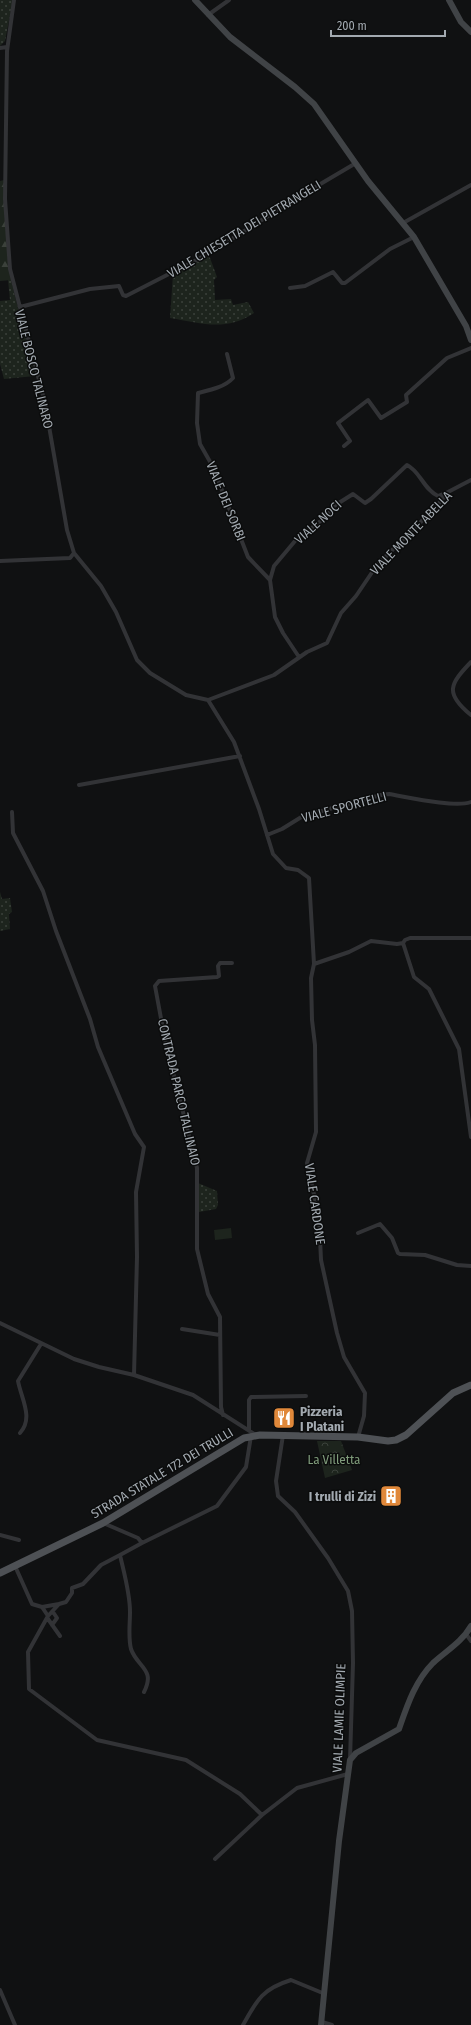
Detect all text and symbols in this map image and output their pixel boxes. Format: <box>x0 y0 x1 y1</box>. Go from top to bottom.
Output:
scale bar <box>331 12 445 38</box>
text: 200 m <box>337 19 367 33</box>
street label: VIALE CHIESETTA DEI PIETRANGELI <box>165 177 323 281</box>
street label: VIALE BOSCO TALINARO <box>12 308 56 430</box>
street label: VIALE DEI SORBI <box>203 459 249 543</box>
street label: VIALE MONTE ABELLA <box>367 488 455 578</box>
street label: VIALE NOCI <box>291 497 345 547</box>
street label: VIALE SPORTELLI <box>300 788 388 826</box>
street label: CONTRADA PARCO TALLINAIO <box>155 1017 203 1167</box>
street label: VIALE CARDONE <box>302 1162 328 1246</box>
place label: Pizzeria I Platani <box>300 1404 344 1434</box>
restaurant icon: Pizzeria I Platani <box>271 1405 297 1431</box>
street label: STRADA STATALE 172 DEI TRULLI <box>88 1425 236 1521</box>
park label: La Villetta <box>308 1452 361 1467</box>
building icon: I trulli di Zizi <box>378 1483 404 1509</box>
place label: I trulli di Zizi <box>309 1489 376 1504</box>
street label: VIALE LAMIE OLIMPIE <box>330 1663 348 1773</box>

